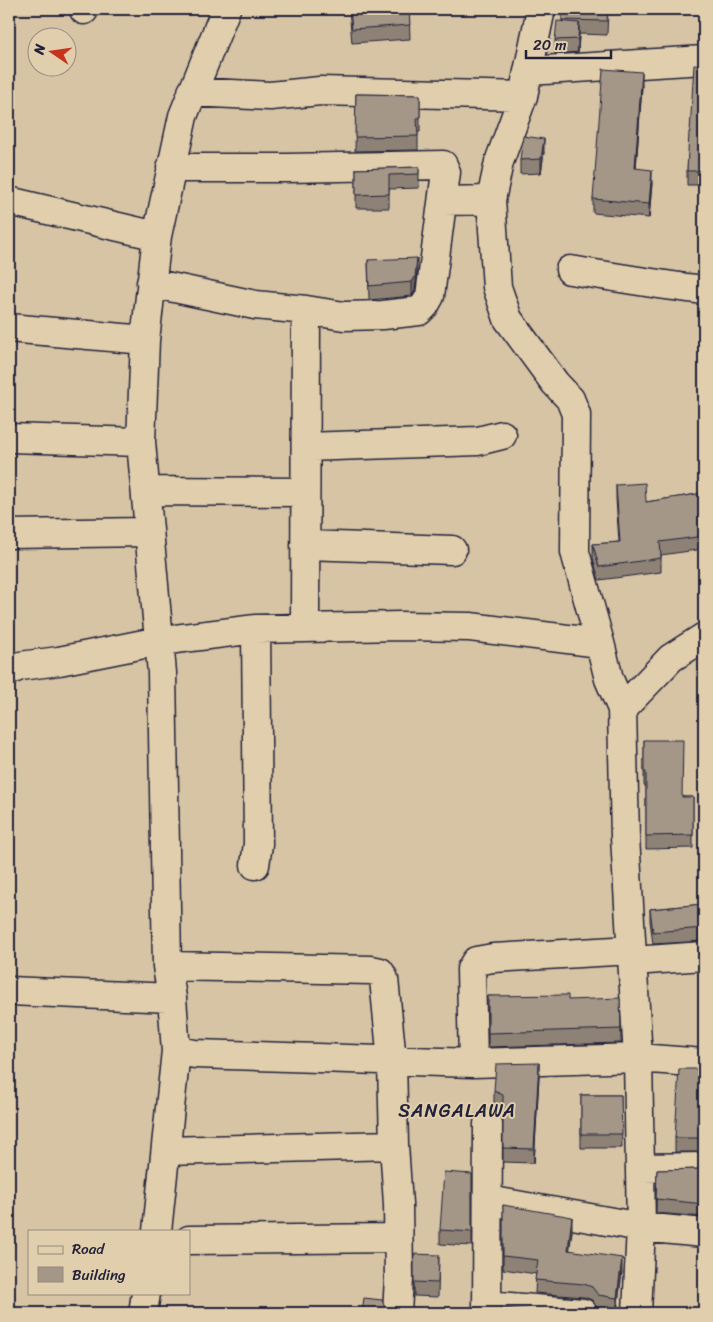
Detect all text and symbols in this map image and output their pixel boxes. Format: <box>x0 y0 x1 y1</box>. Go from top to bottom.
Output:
north arrow <box>28 28 78 78</box>
scale bar <box>526 28 610 60</box>
text: 20 m <box>533 32 567 58</box>
text: N <box>26 41 53 58</box>
district label: SANGALAWA <box>398 1094 516 1127</box>
legend <box>28 1230 190 1294</box>
text: Road <box>72 1236 105 1262</box>
text: Building <box>72 1262 126 1288</box>

